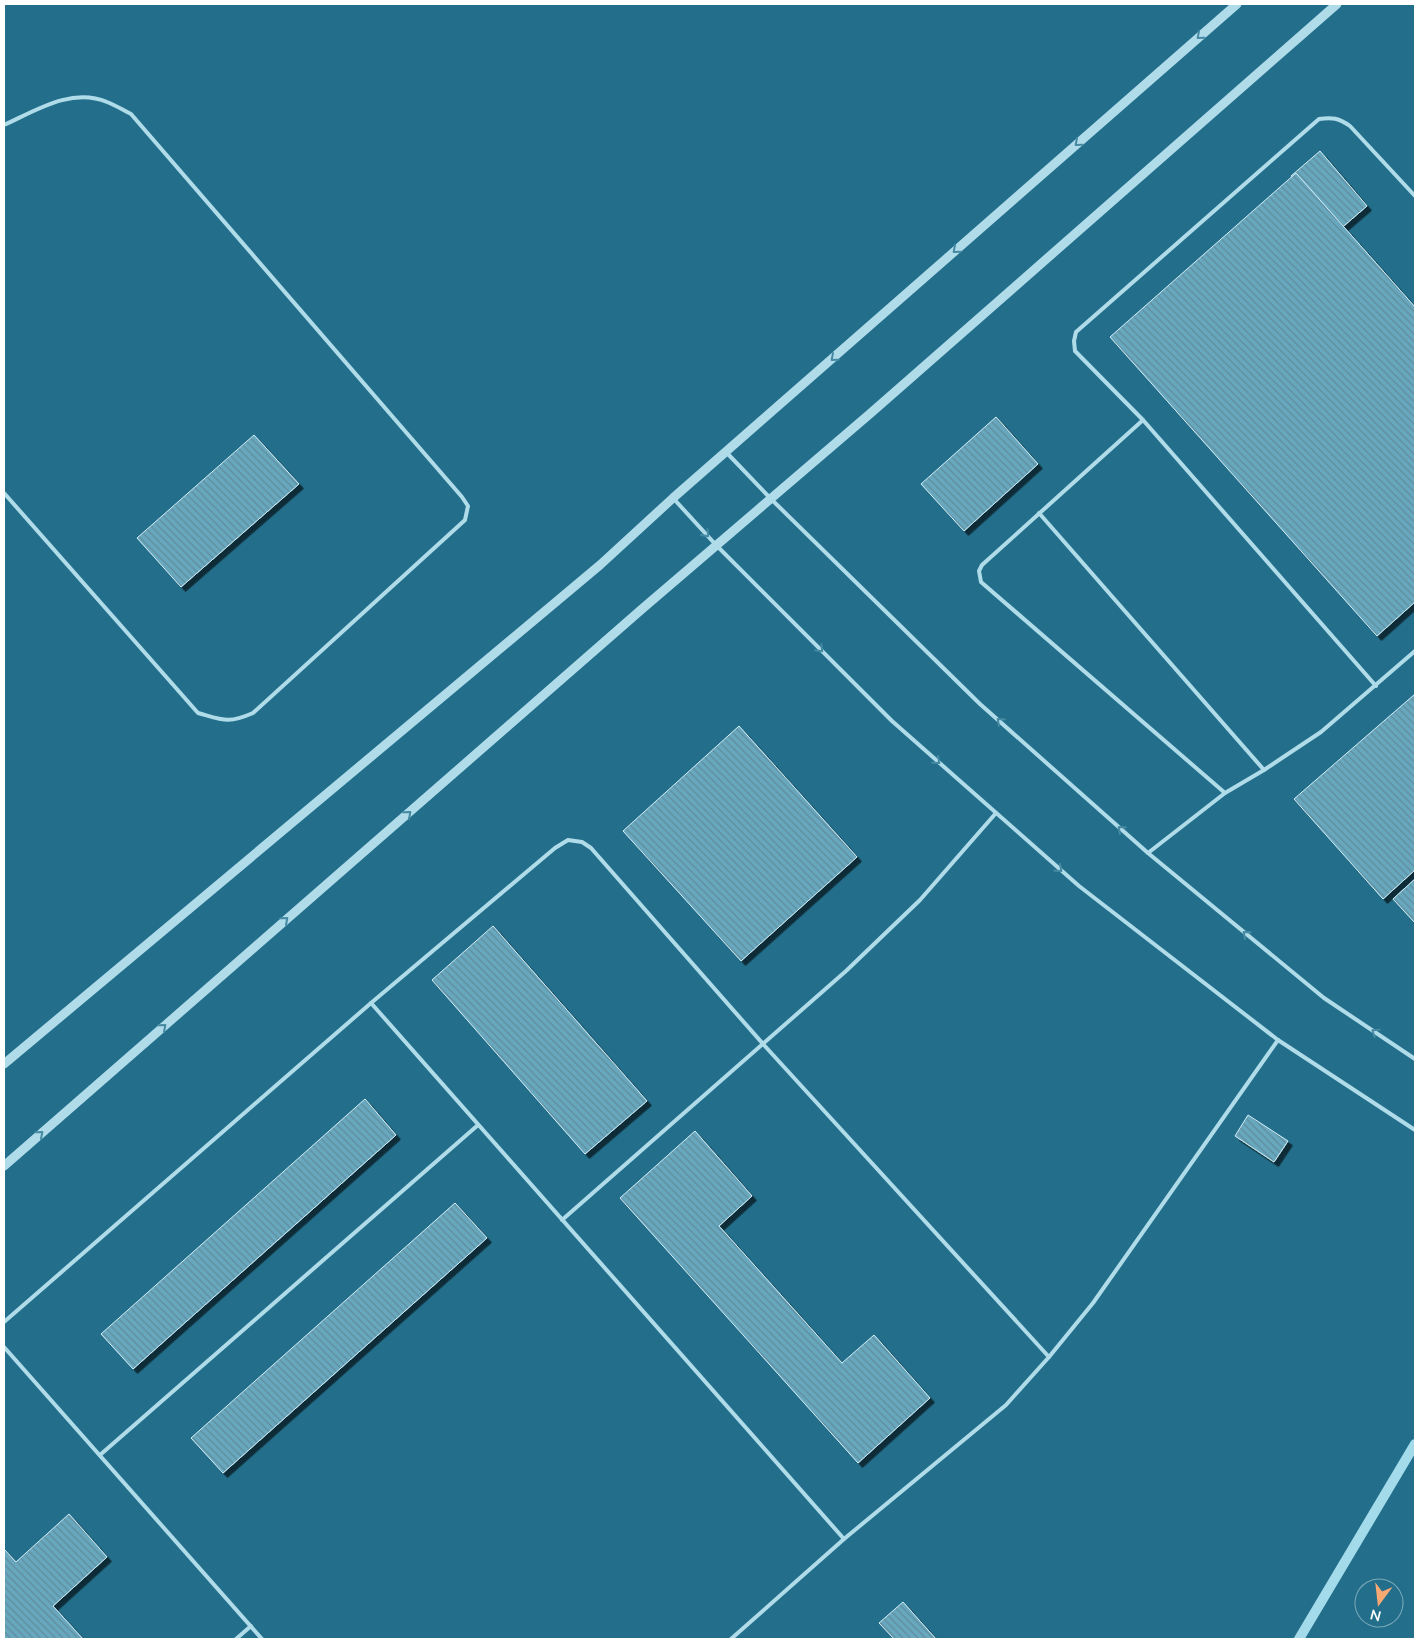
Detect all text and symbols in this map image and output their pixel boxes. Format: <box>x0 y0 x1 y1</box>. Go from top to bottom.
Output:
one-way arrow <box>1197 30 1206 39</box>
one-way arrow <box>1075 137 1084 146</box>
one-way arrow <box>953 245 962 253</box>
one-way arrow <box>830 352 839 361</box>
one-way arrow <box>700 528 709 537</box>
one-way arrow <box>814 643 823 652</box>
one-way arrow <box>996 718 1005 727</box>
one-way arrow <box>932 755 941 764</box>
one-way arrow <box>402 810 411 819</box>
one-way arrow <box>1118 826 1127 835</box>
one-way arrow <box>1054 863 1063 872</box>
one-way arrow <box>280 917 289 926</box>
one-way arrow <box>1242 930 1251 939</box>
one-way arrow <box>157 1024 166 1033</box>
one-way arrow <box>1371 1029 1380 1038</box>
one-way arrow <box>35 1131 44 1140</box>
north arrow <box>1354 1578 1404 1628</box>
text: N <box>1368 1605 1383 1626</box>

